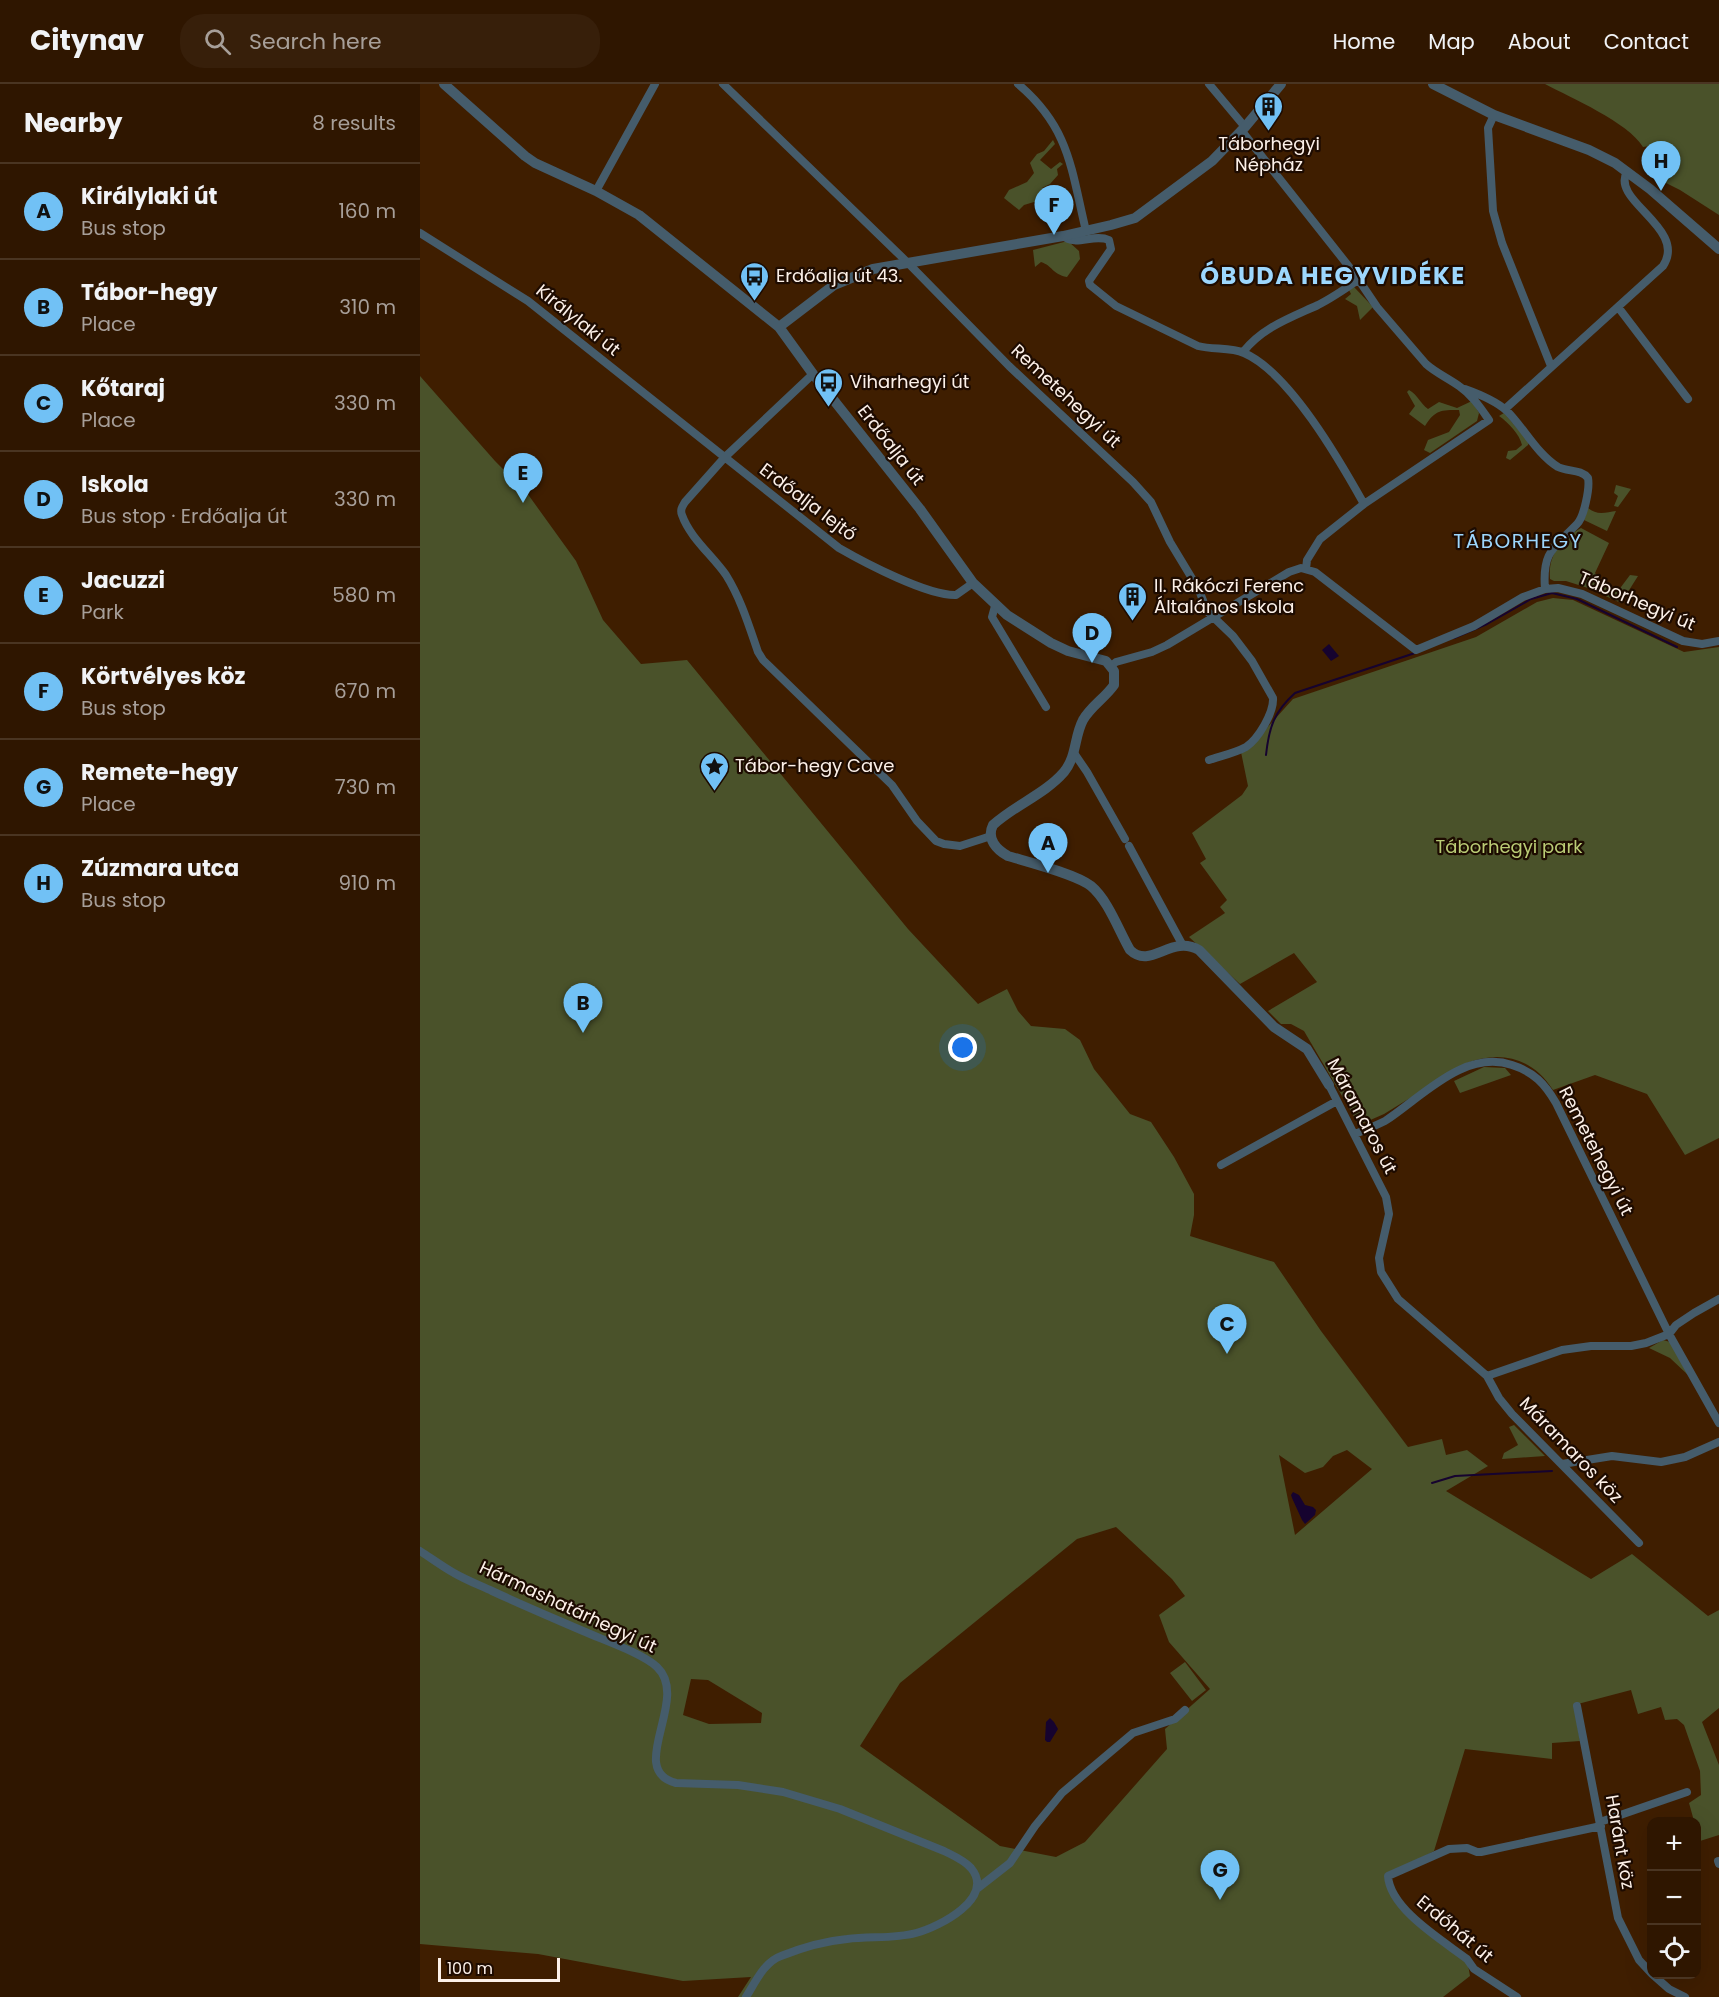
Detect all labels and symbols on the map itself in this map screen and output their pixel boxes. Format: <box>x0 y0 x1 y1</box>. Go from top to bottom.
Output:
building icon: Táborhegyi Népház <box>1253 91 1285 133</box>
place label: Táborhegyi Népház <box>1218 131 1320 177</box>
pin: H <box>1642 141 1680 191</box>
pin: F <box>1034 186 1074 235</box>
district label: ÓBUDA HEGYVIDÉKE <box>1200 259 1466 292</box>
bus stop icon: Erdőalja út 43. <box>739 260 771 302</box>
place label: Erdőalja út 43. <box>776 263 902 288</box>
street label: Királylaki út <box>531 278 626 361</box>
street label: Remetehegyi út <box>1006 338 1127 453</box>
bus stop icon: Viharhegyi út <box>813 366 845 408</box>
place label: Viharhegyi út <box>850 369 969 394</box>
street label: Erdőalja út <box>852 399 931 490</box>
pin: E <box>504 454 542 503</box>
street label: Erdőalja lejtő <box>755 457 862 546</box>
district label: TÁBORHEGY <box>1453 527 1583 555</box>
street label: Táborhegyi út <box>1575 565 1699 636</box>
place label: II. Rákóczi Ferenc Általános Iskola <box>1154 573 1304 619</box>
building icon: II. Rákóczi Ferenc Általános Iskola <box>1117 580 1149 622</box>
pin: D <box>1072 614 1112 663</box>
place icon: Tábor-hegy Cave <box>698 750 730 792</box>
place label: Tábor-hegy Cave <box>735 753 894 778</box>
pin: A <box>1028 824 1068 873</box>
park label: Táborhegyi park <box>1436 834 1583 859</box>
pin: B <box>564 984 602 1033</box>
your location <box>948 1033 977 1062</box>
street label: Máramaros út <box>1321 1053 1403 1178</box>
street label: Remetehegyi út <box>1553 1082 1640 1220</box>
pin: C <box>1208 1304 1246 1354</box>
street label: Máramaros köz <box>1514 1391 1629 1508</box>
street label: Hármashatárhegyi út <box>476 1554 661 1659</box>
street label: Haránt köz <box>1600 1793 1641 1891</box>
pin: G <box>1200 1850 1240 1900</box>
street label: Erdőhát út <box>1412 1889 1499 1968</box>
scale bar <box>438 1955 560 1982</box>

